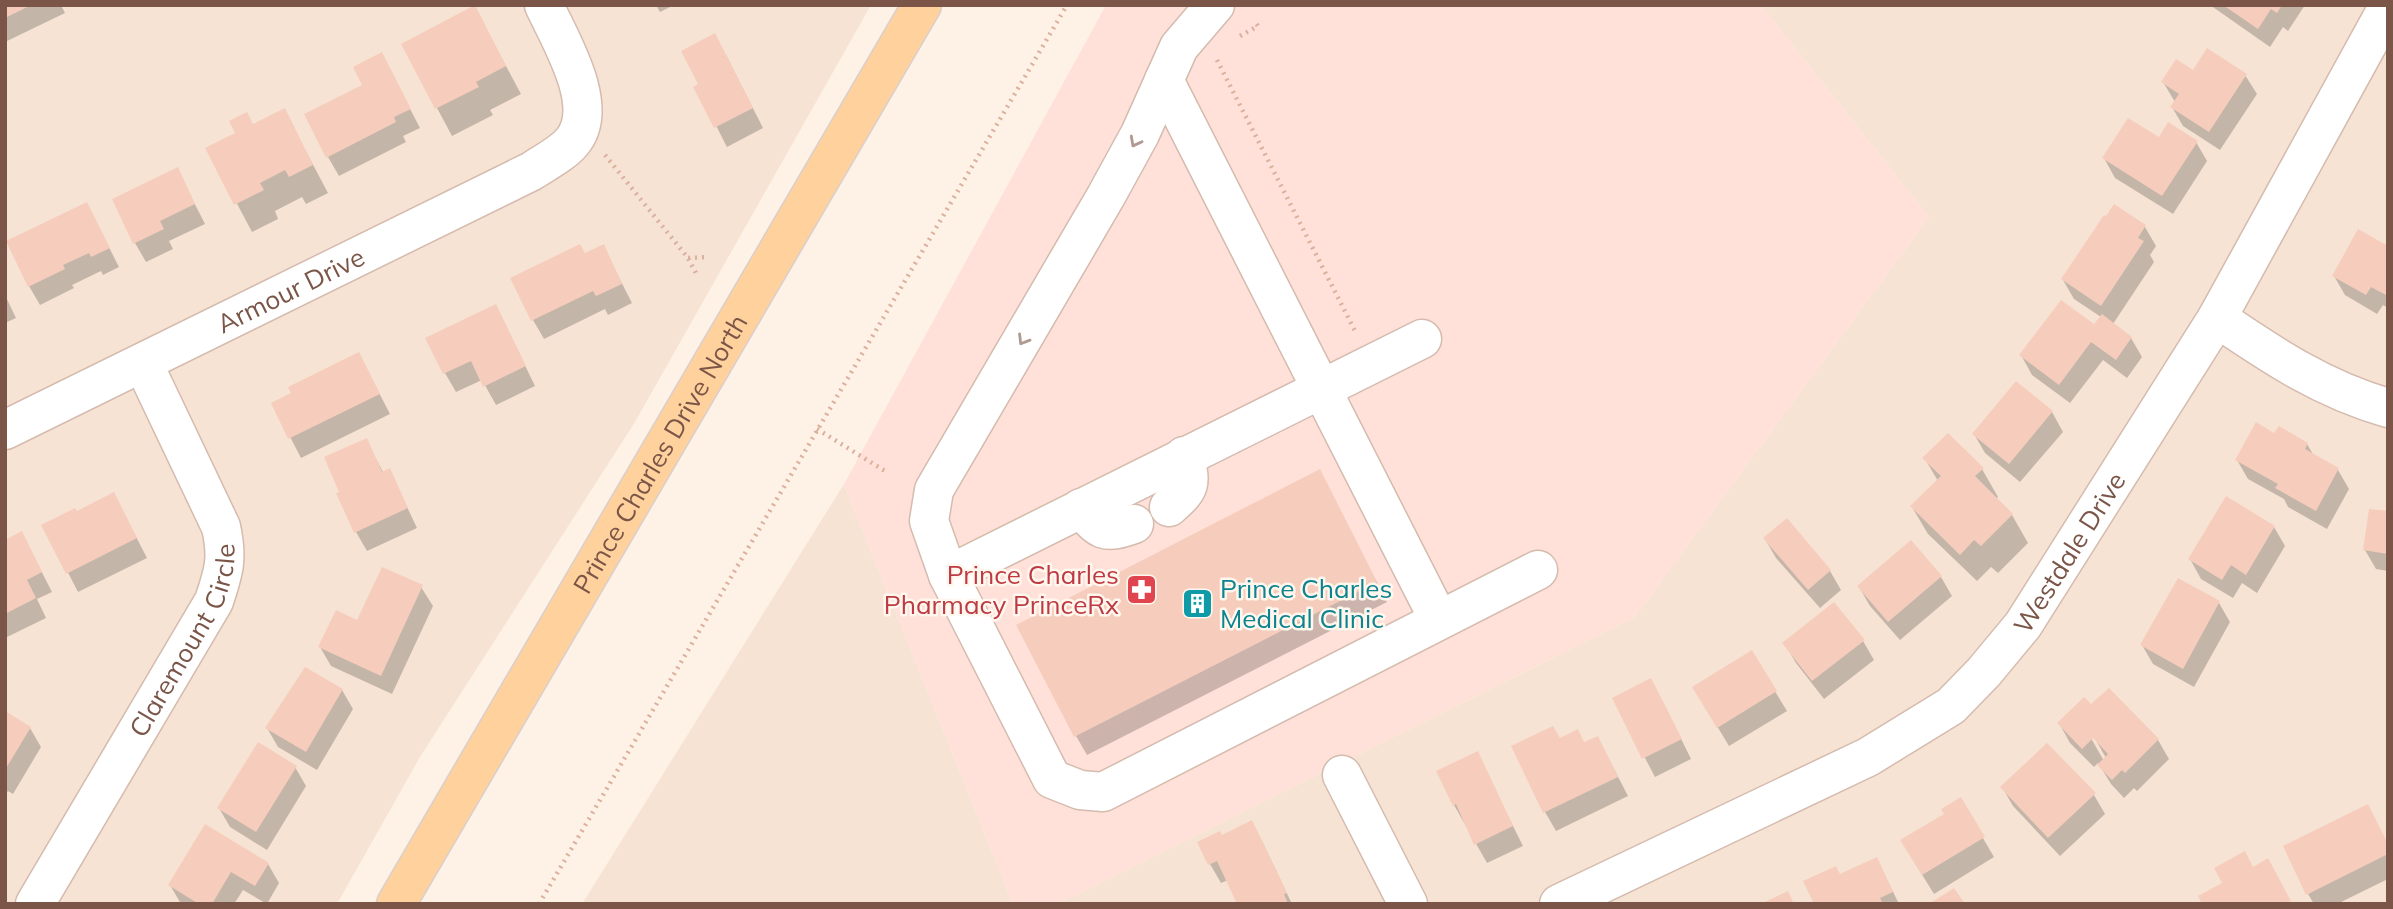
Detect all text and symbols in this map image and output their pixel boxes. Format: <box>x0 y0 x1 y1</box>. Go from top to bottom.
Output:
one-way arrow <box>1130 135 1144 147</box>
street label: Armour Drive <box>211 240 370 340</box>
street label: Prince Charles Drive North <box>565 308 754 599</box>
one-way arrow <box>1018 332 1031 345</box>
street label: Westdale Drive <box>2006 466 2132 639</box>
street label: Claremount Circle <box>121 543 241 743</box>
place label: Prince Charles Pharmacy PrinceRx <box>884 558 1119 621</box>
pharmacy icon: Prince Charles Pharmacy PrinceRx <box>1125 572 1159 606</box>
place label: Prince Charles Medical Clinic <box>1220 572 1392 635</box>
building icon: Prince Charles Medical Clinic <box>1180 586 1214 620</box>

